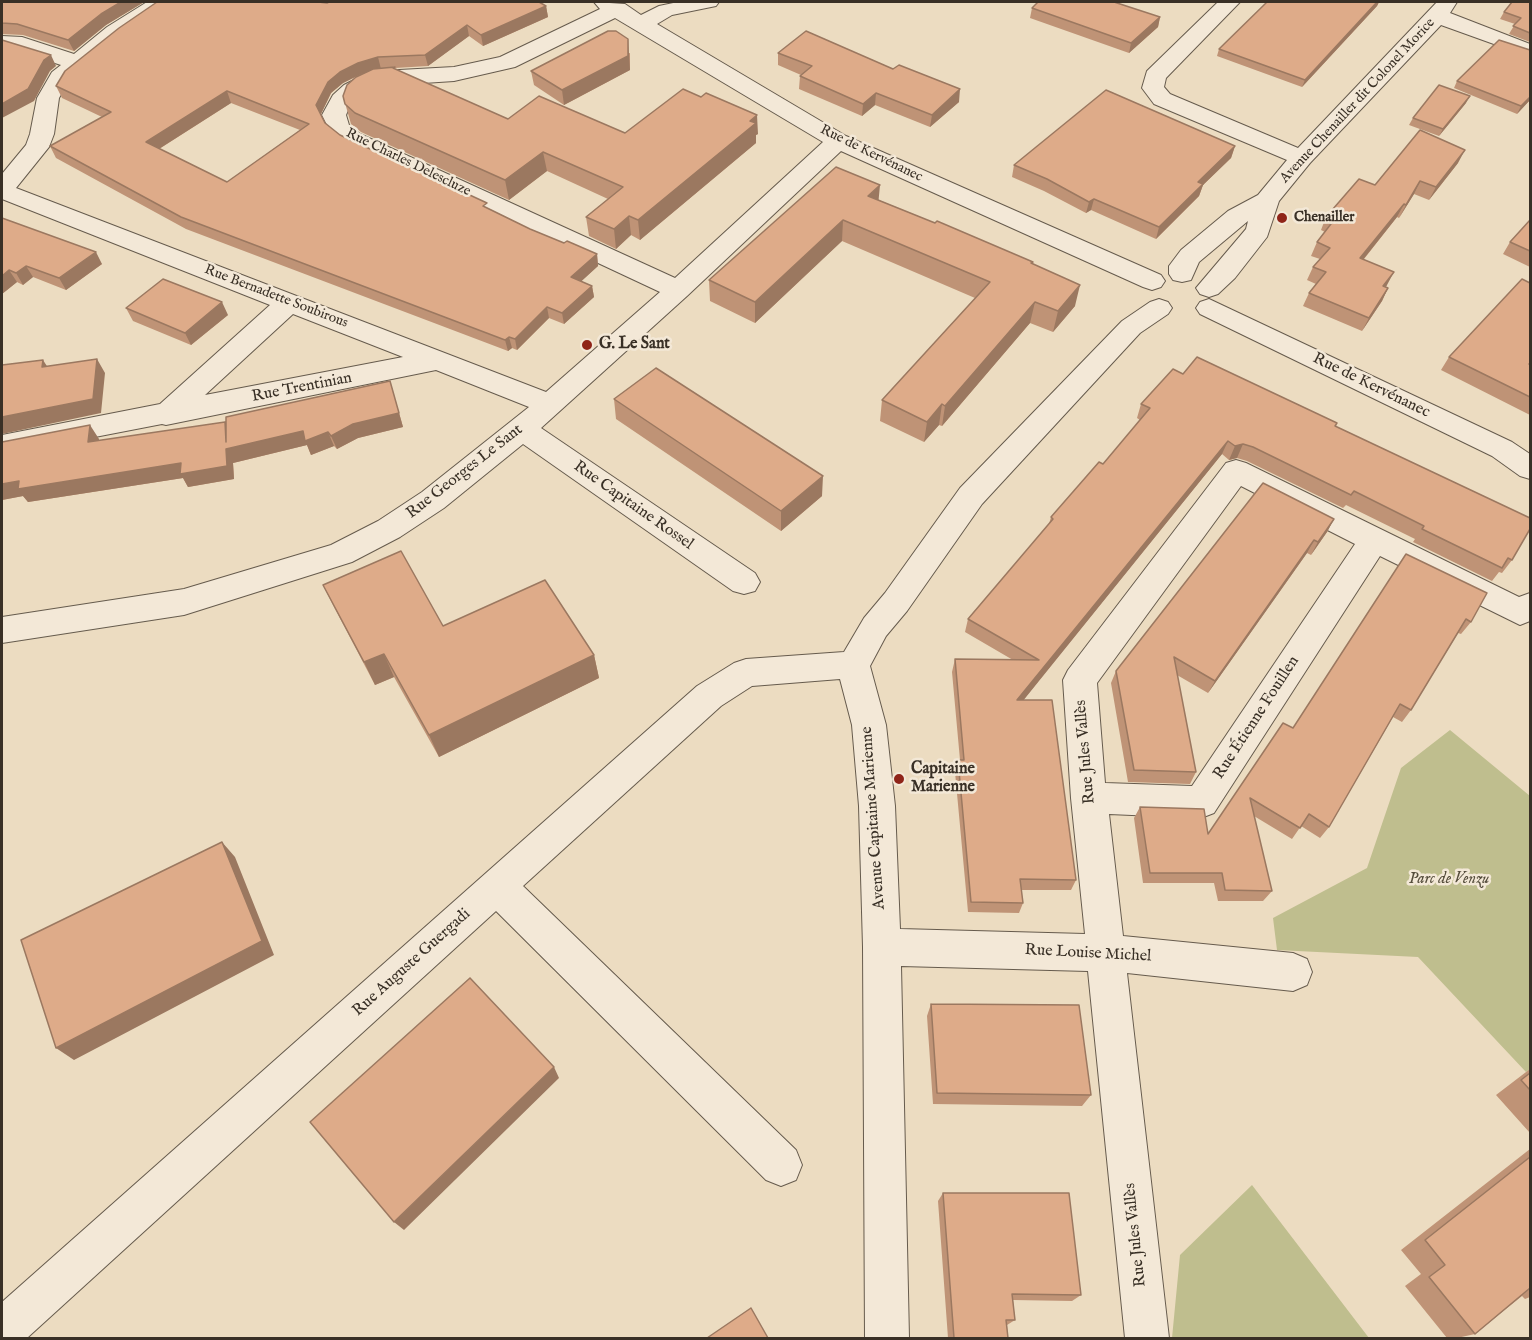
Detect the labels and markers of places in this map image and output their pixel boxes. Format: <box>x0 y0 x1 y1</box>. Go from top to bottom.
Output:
place label: Chenailler <box>1294 210 1354 226</box>
marker: Chenailler <box>1275 211 1289 225</box>
place label: G. Le Sant <box>599 335 670 355</box>
marker: G. Le Sant <box>580 338 594 352</box>
place label: Capitaine Marienne <box>911 760 975 798</box>
marker: Capitaine Marienne <box>892 772 906 786</box>

